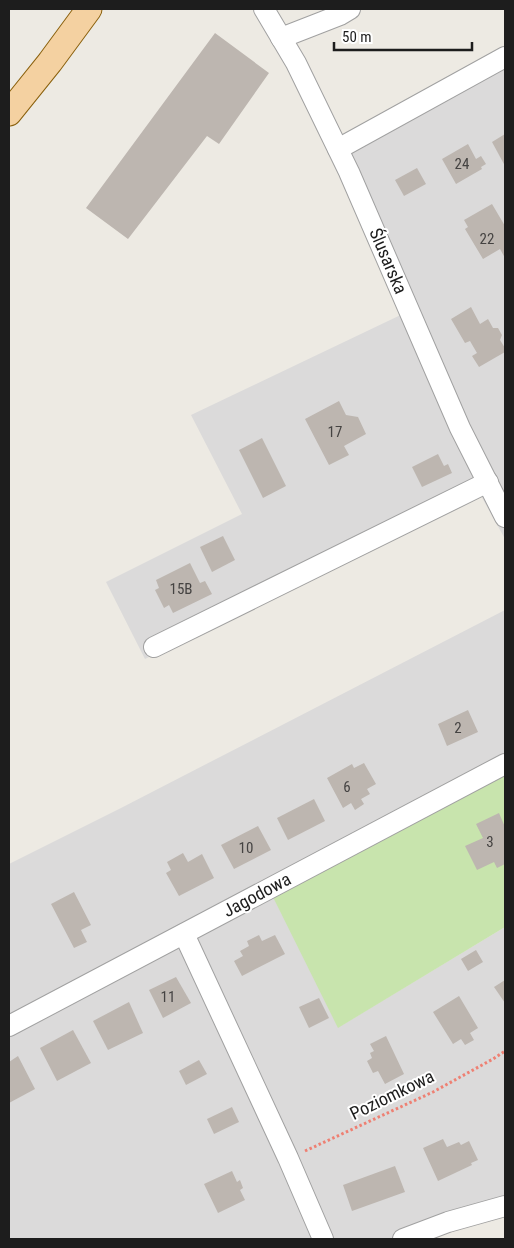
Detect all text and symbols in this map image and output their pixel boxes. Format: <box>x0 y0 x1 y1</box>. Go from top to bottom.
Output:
scale bar <box>334 20 472 52</box>
text: 50 m <box>342 28 372 46</box>
house number: 24 <box>455 155 469 173</box>
street label: Ślusarska <box>365 225 412 297</box>
house number: 22 <box>480 230 494 248</box>
house number: 17 <box>328 423 342 441</box>
house number: 15B <box>170 580 193 598</box>
house number: 2 <box>454 719 462 737</box>
house number: 6 <box>343 778 351 796</box>
house number: 3 <box>486 833 494 851</box>
house number: 10 <box>239 839 253 857</box>
street label: Jagodowa <box>219 868 294 921</box>
house number: 11 <box>161 988 175 1006</box>
street label: Poziomkowa <box>346 1065 437 1124</box>

